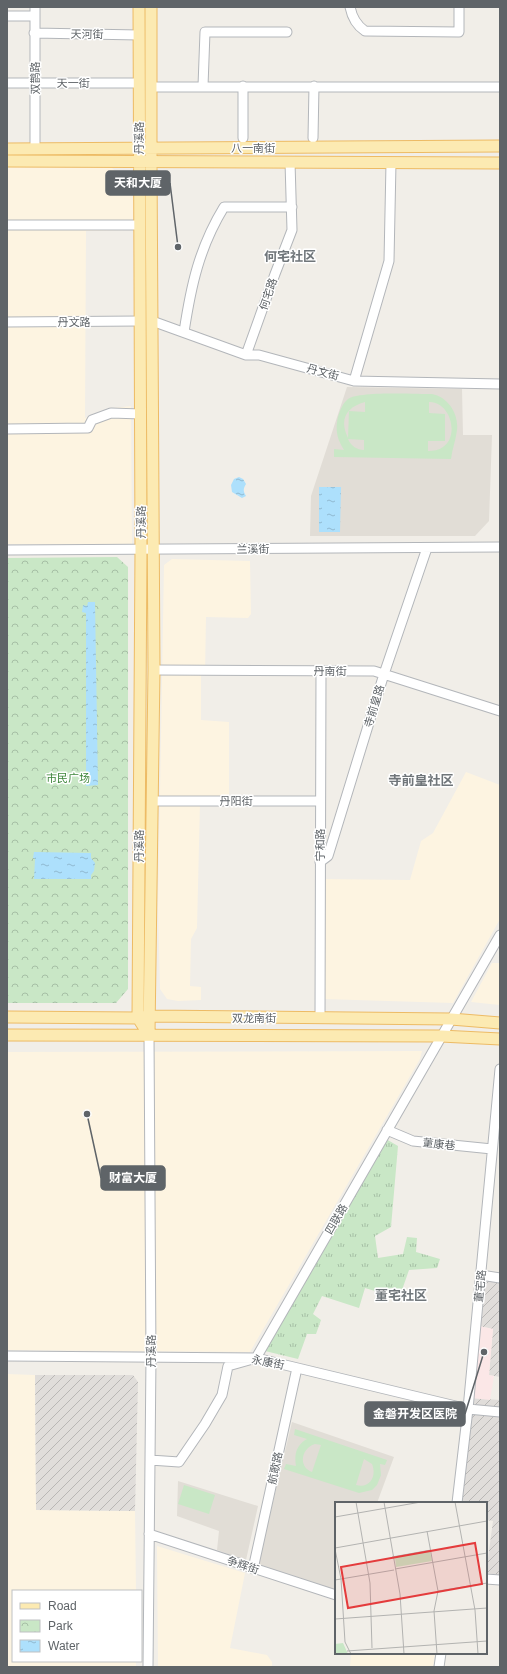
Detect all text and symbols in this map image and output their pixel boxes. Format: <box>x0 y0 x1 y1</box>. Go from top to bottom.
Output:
street label: 天河街 <box>70 28 104 40</box>
street label: 双鹊路 <box>29 62 41 95</box>
street label: 天一街 <box>57 77 90 89</box>
street label: 丹溪路 <box>133 122 145 155</box>
street label: 八一南街 <box>231 142 275 154</box>
callout: 天和大厦 <box>106 171 170 195</box>
text: 天和大厦 <box>114 176 162 190</box>
district label: 何宅社区 <box>264 249 316 264</box>
street label: 何宅路 <box>257 276 279 312</box>
street label: 丹文路 <box>58 316 91 328</box>
street label: 丹文街 <box>306 362 340 382</box>
street label: 丹溪路 <box>135 506 147 539</box>
street label: 兰溪街 <box>236 543 270 555</box>
street label: 丹南街 <box>314 665 347 677</box>
street label: 寺前皇路 <box>362 683 386 729</box>
park label: 市民广场 <box>46 772 90 784</box>
district label: 寺前皇社区 <box>388 773 454 788</box>
street label: 丹阳街 <box>220 795 253 807</box>
street label: 宁和路 <box>314 829 326 862</box>
street label: 丹溪路 <box>133 830 145 863</box>
street label: 双龙南街 <box>232 1012 276 1024</box>
street label: 董康巷 <box>422 1136 456 1152</box>
callout: 财富大厦 <box>101 1166 165 1190</box>
text: 财富大厦 <box>109 1171 157 1185</box>
street label: 四联路 <box>323 1202 349 1236</box>
street label: 董宅路 <box>472 1269 488 1303</box>
district label: 董宅社区 <box>375 1288 427 1303</box>
street label: 丹溪路 <box>145 1335 157 1368</box>
street label: 永康街 <box>251 1353 285 1371</box>
callout: 金磐开发区医院 <box>365 1402 465 1426</box>
text: 金磐开发区医院 <box>373 1407 457 1421</box>
street label: 航歌路 <box>266 1451 284 1485</box>
inset map <box>335 1502 487 1654</box>
street label: 争辉街 <box>225 1554 261 1576</box>
legend <box>12 1590 142 1662</box>
text: Road <box>48 1599 77 1613</box>
text: Park <box>48 1619 74 1633</box>
text: Water <box>48 1639 80 1653</box>

